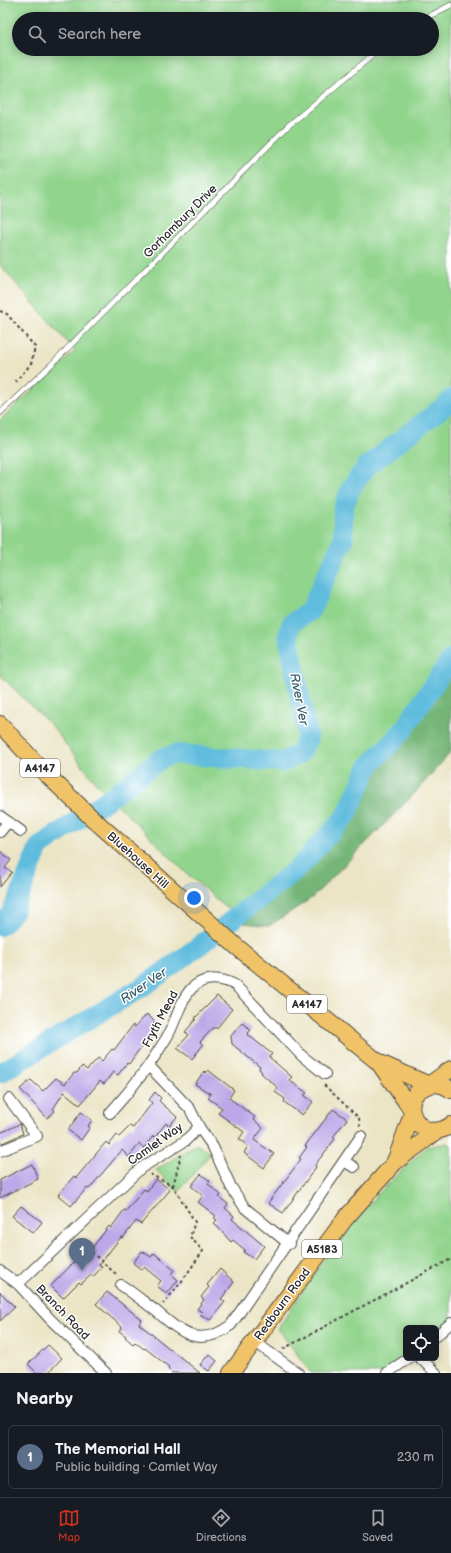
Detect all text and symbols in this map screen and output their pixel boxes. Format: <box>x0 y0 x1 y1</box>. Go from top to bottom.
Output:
search box <box>12 12 439 56</box>
icon: search <box>26 23 48 45</box>
text: Search here <box>58 25 141 44</box>
street label: Gorhambury Drive <box>140 181 220 261</box>
water label: River Ver <box>286 672 312 728</box>
road number: A4147 <box>20 759 60 777</box>
street label: Bluehouse Hill <box>104 829 172 892</box>
your location <box>184 888 204 908</box>
water label: River Ver <box>117 964 171 1007</box>
street label: Fryth Mead <box>139 988 182 1050</box>
road number: A4147 <box>287 995 327 1013</box>
street label: Camlet Way <box>125 1120 186 1169</box>
pin: 1 <box>69 1238 95 1271</box>
road number: A5183 <box>302 1240 342 1258</box>
street label: Redbourn Road <box>251 1265 314 1344</box>
street label: Branch Road <box>33 1282 93 1343</box>
map controls <box>403 1325 439 1361</box>
button: locate <box>403 1325 439 1361</box>
text: Nearby <box>16 1389 73 1409</box>
text: The Memorial Hall <box>55 1440 181 1459</box>
text: 1 <box>27 1449 33 1465</box>
text: 230 m <box>397 1449 434 1465</box>
text: Public building · Camlet Way <box>55 1459 217 1475</box>
tab: Map <box>58 1507 80 1544</box>
tab: Directions <box>196 1507 246 1544</box>
tab: Saved <box>362 1507 393 1544</box>

